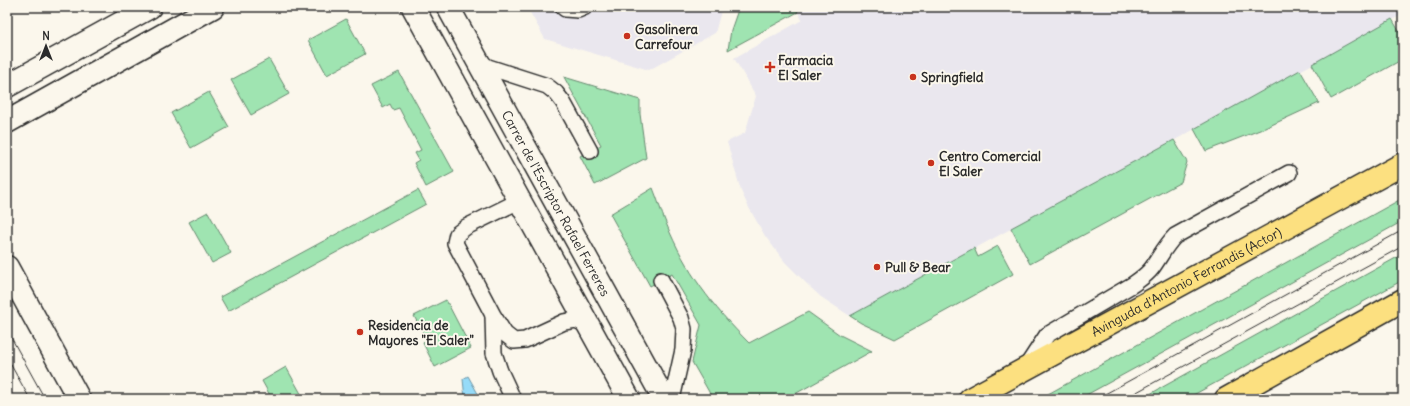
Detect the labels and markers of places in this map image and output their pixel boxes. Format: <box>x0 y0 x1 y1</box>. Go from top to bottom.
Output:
place label: Gasolinera Carrefour <box>635 21 699 53</box>
marker: Gasolinera Carrefour <box>622 31 632 41</box>
place label: Farmacia El Saler <box>778 52 834 84</box>
marker: Farmacia El Saler <box>765 62 775 72</box>
place label: Springfield <box>921 69 984 86</box>
marker: Springfield <box>908 72 918 82</box>
place label: Centro Comercial El Saler <box>939 148 1041 180</box>
marker: Centro Comercial El Saler <box>926 158 936 168</box>
place label: Pull & Bear <box>885 259 951 276</box>
marker: Pull & Bear <box>872 262 882 272</box>
place label: Residencia de Mayores "El Saler" <box>368 317 474 349</box>
marker: Residencia de Mayores "El Saler" <box>355 327 365 337</box>

